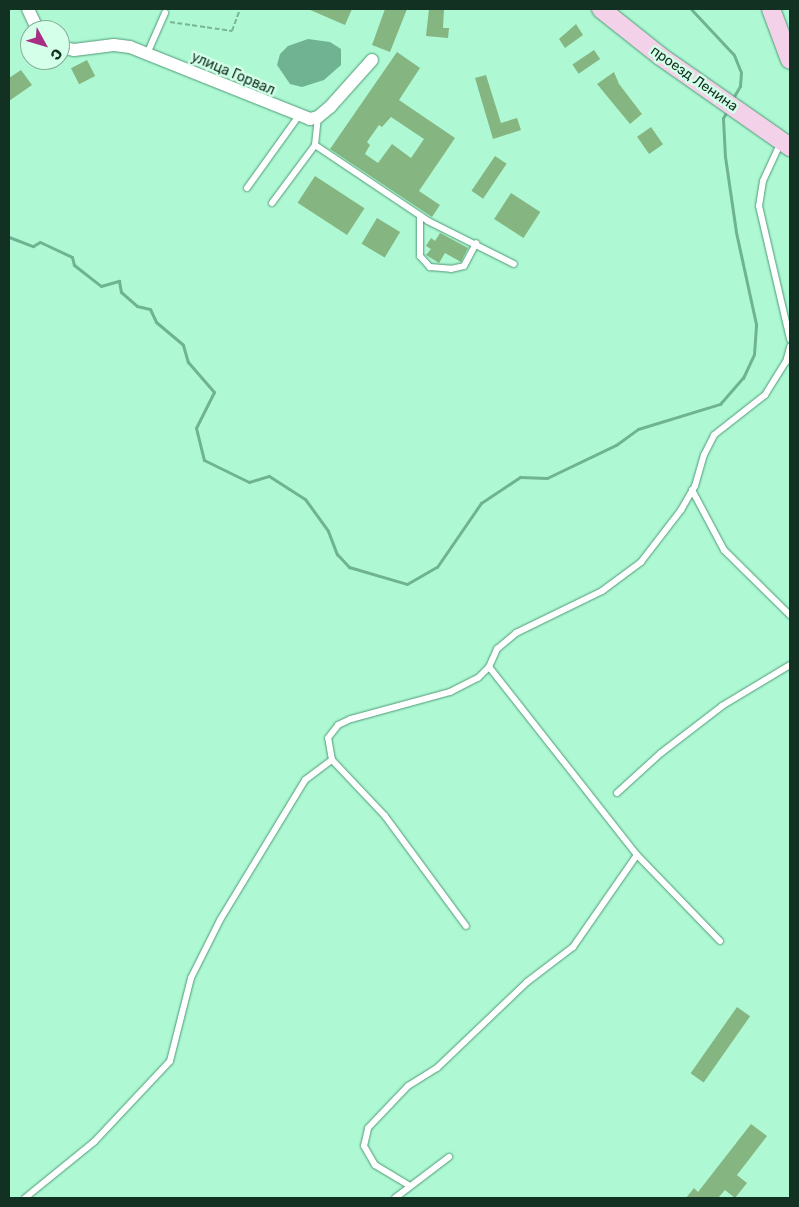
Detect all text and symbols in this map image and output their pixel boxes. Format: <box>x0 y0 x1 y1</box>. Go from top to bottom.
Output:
north arrow <box>20 20 70 70</box>
street label: проезд Ленина <box>647 43 741 115</box>
text: С <box>47 45 66 63</box>
street label: улица Горвал <box>189 49 277 99</box>

